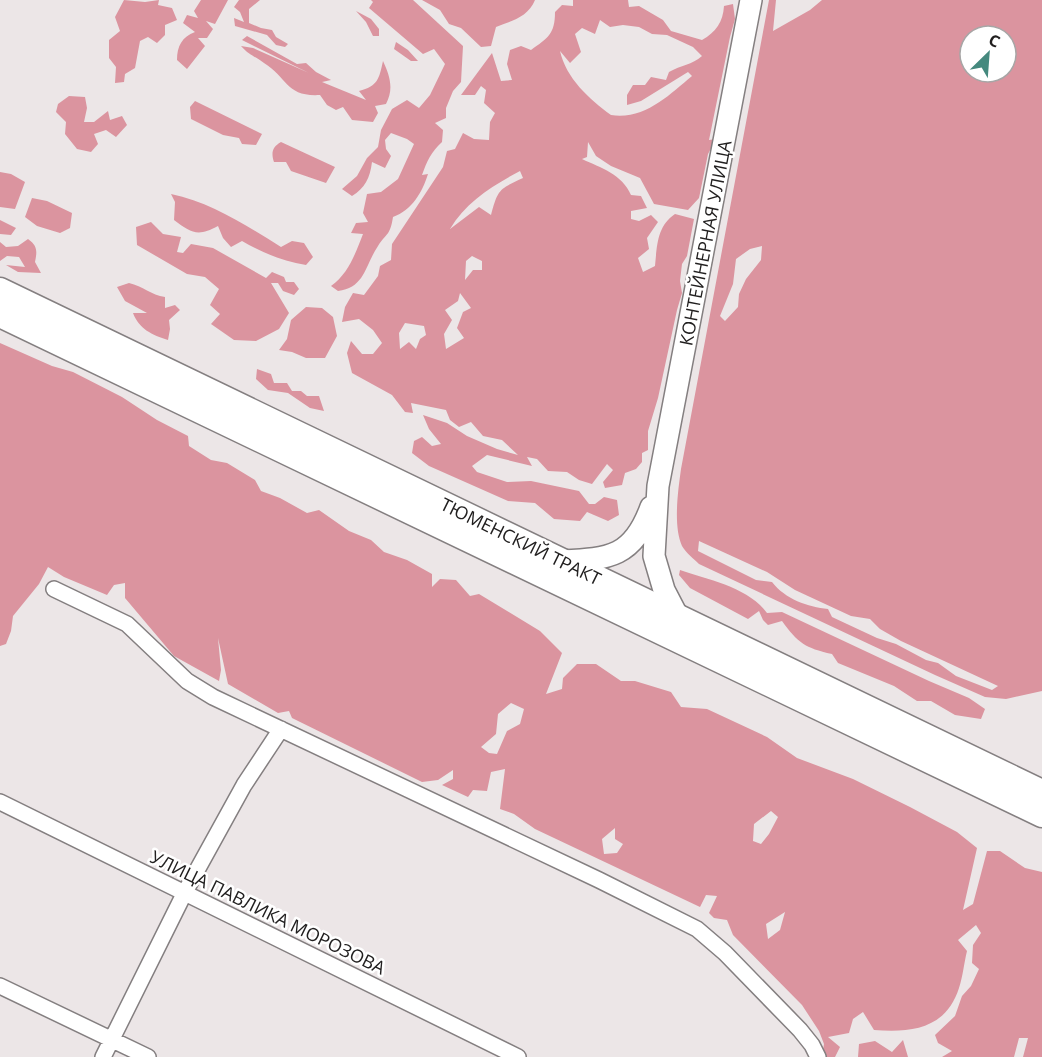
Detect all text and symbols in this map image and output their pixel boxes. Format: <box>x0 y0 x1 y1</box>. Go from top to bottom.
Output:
north arrow <box>958 24 1018 84</box>
text: С <box>985 28 1004 53</box>
street label: КОНТЕЙНЕРНАЯ УЛИЦА <box>673 138 737 348</box>
street label: ТЮМЕНСКИЙ ТРАКТ <box>437 492 605 590</box>
street label: УЛИЦА ПАВЛИКА МОРОЗОВА <box>146 844 390 980</box>

